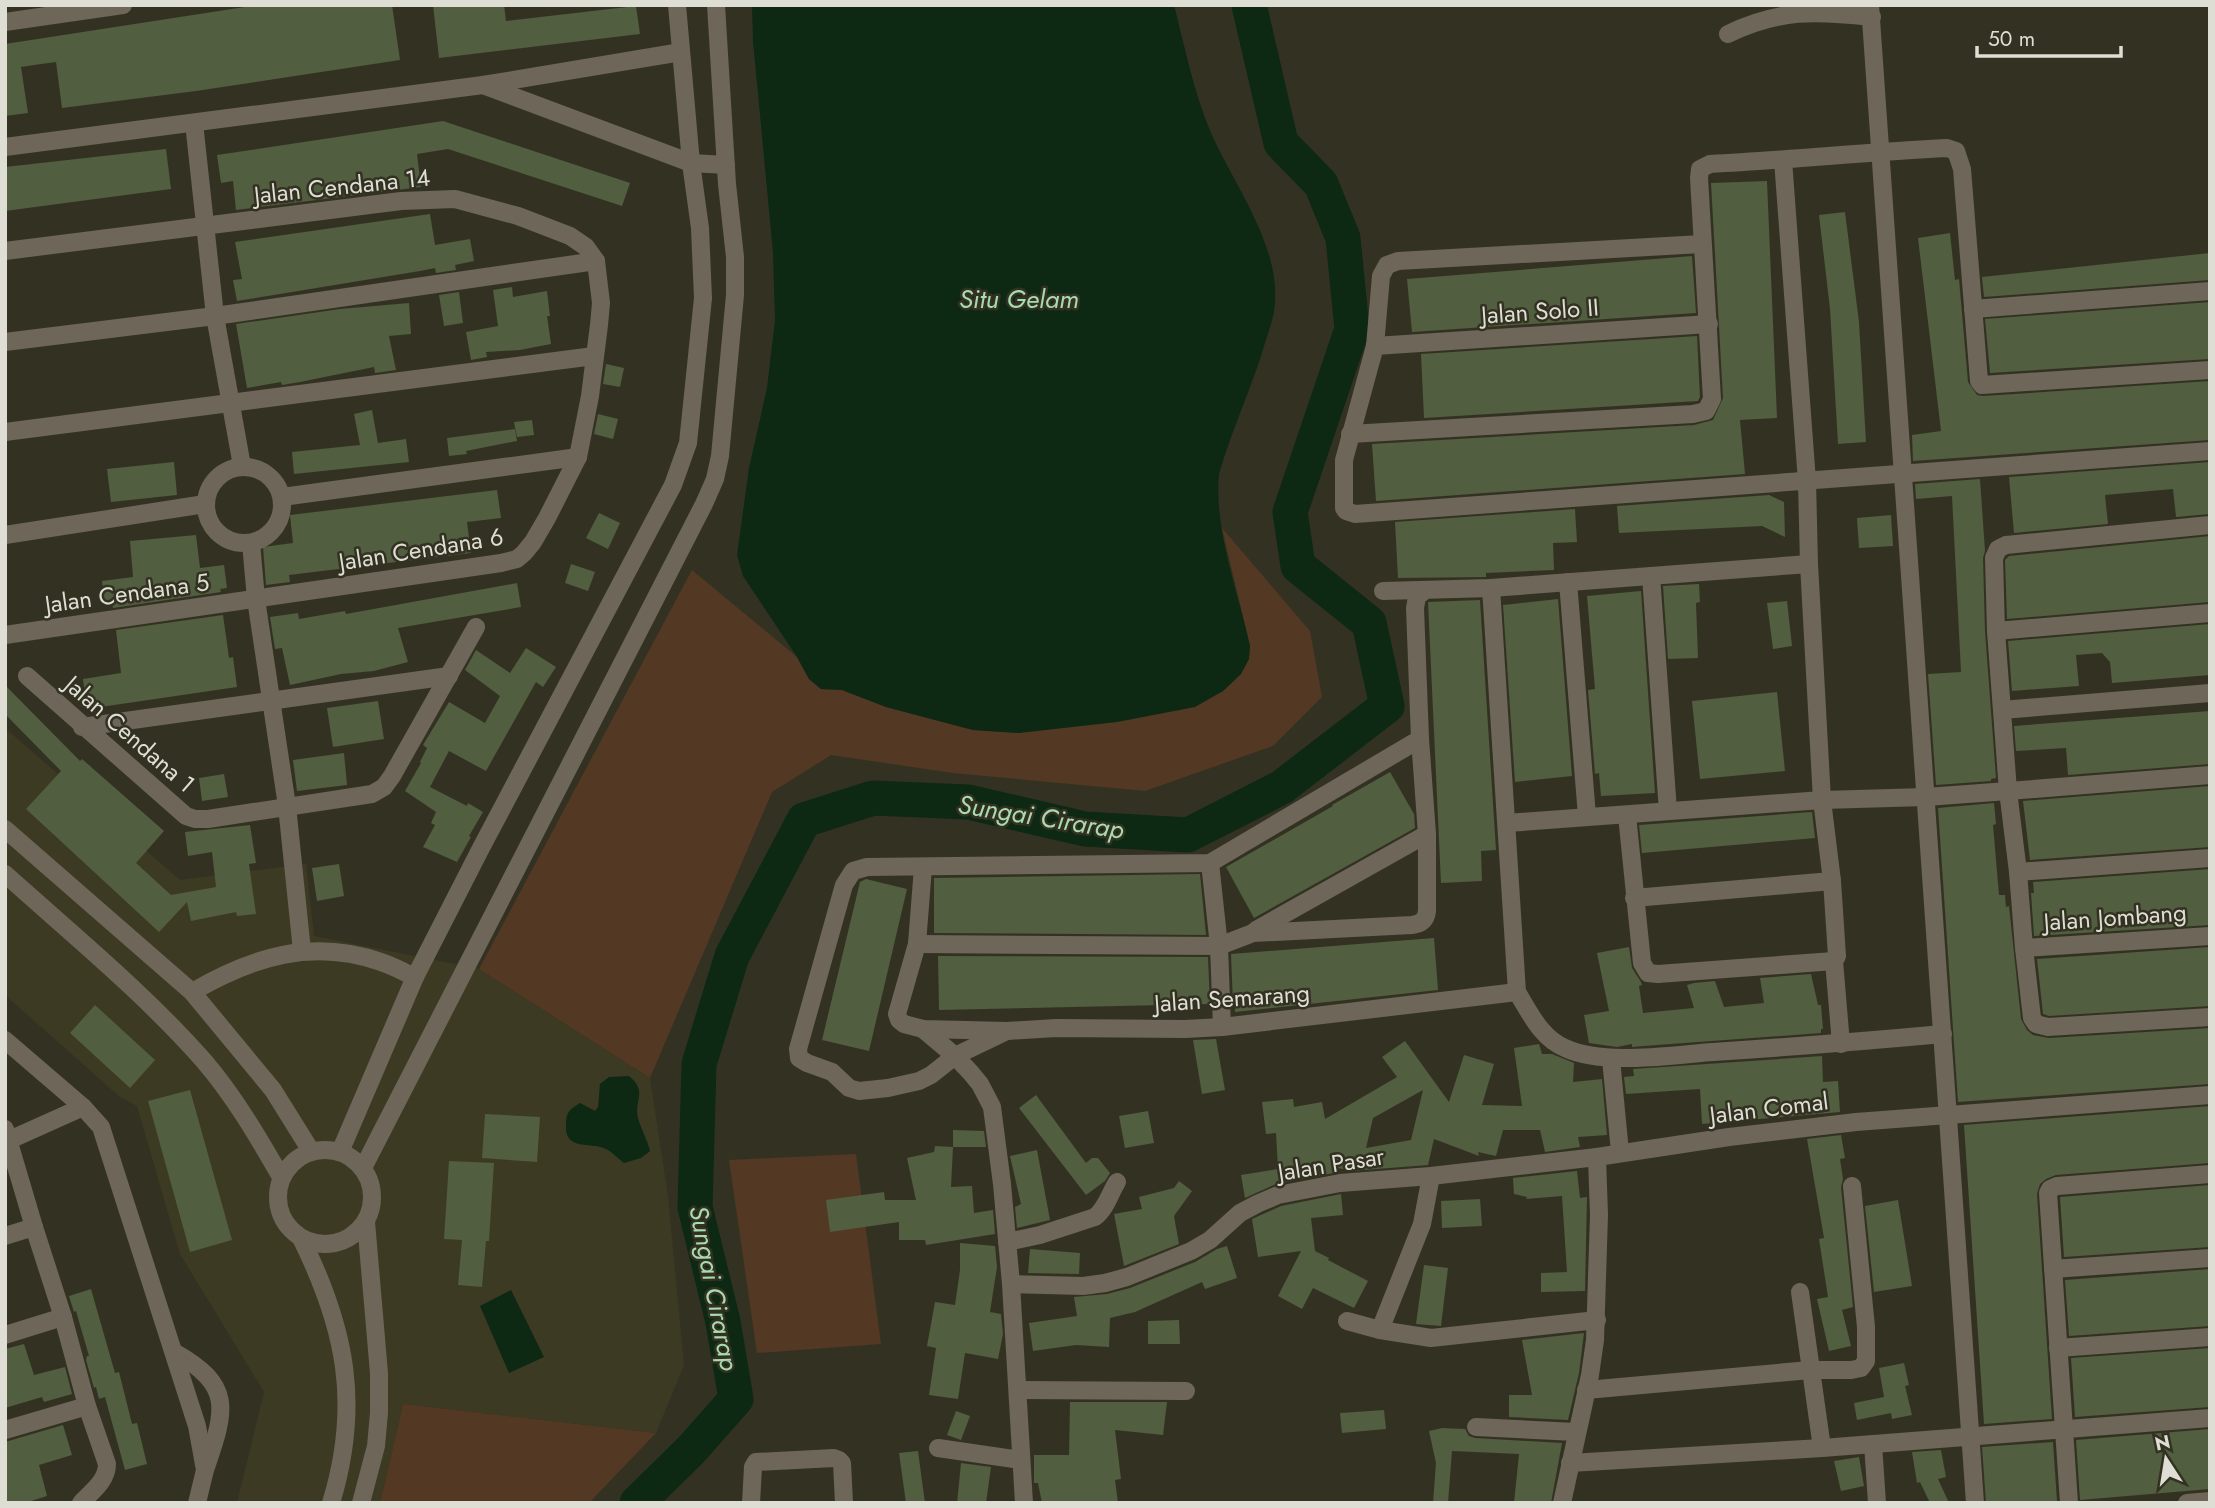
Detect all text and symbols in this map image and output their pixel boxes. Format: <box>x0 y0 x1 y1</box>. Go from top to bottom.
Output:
scale bar <box>1977 14 2120 58</box>
text: 50 m <box>1988 24 2035 54</box>
street label: Jalan Cendana 14 <box>249 159 432 213</box>
water label: Situ Gelam <box>959 280 1079 318</box>
street label: Jalan Solo II <box>1477 289 1600 333</box>
street label: Jalan Cendana 6 <box>333 519 506 580</box>
street label: Jalan Cendana 5 <box>40 564 211 622</box>
street label: Jalan Cendana 1 <box>55 665 203 801</box>
water label: Sungai Cirarap <box>955 785 1127 849</box>
street label: Jalan Jombang <box>2039 895 2188 940</box>
street label: Jalan Semarang <box>1150 975 1311 1021</box>
street label: Jalan Comal <box>1705 1083 1830 1133</box>
street label: Jalan Pasar <box>1272 1138 1388 1190</box>
water label: Sungai Cirarap <box>679 1202 749 1375</box>
north arrow <box>2131 1424 2201 1494</box>
text: N <box>2152 1428 2173 1458</box>

